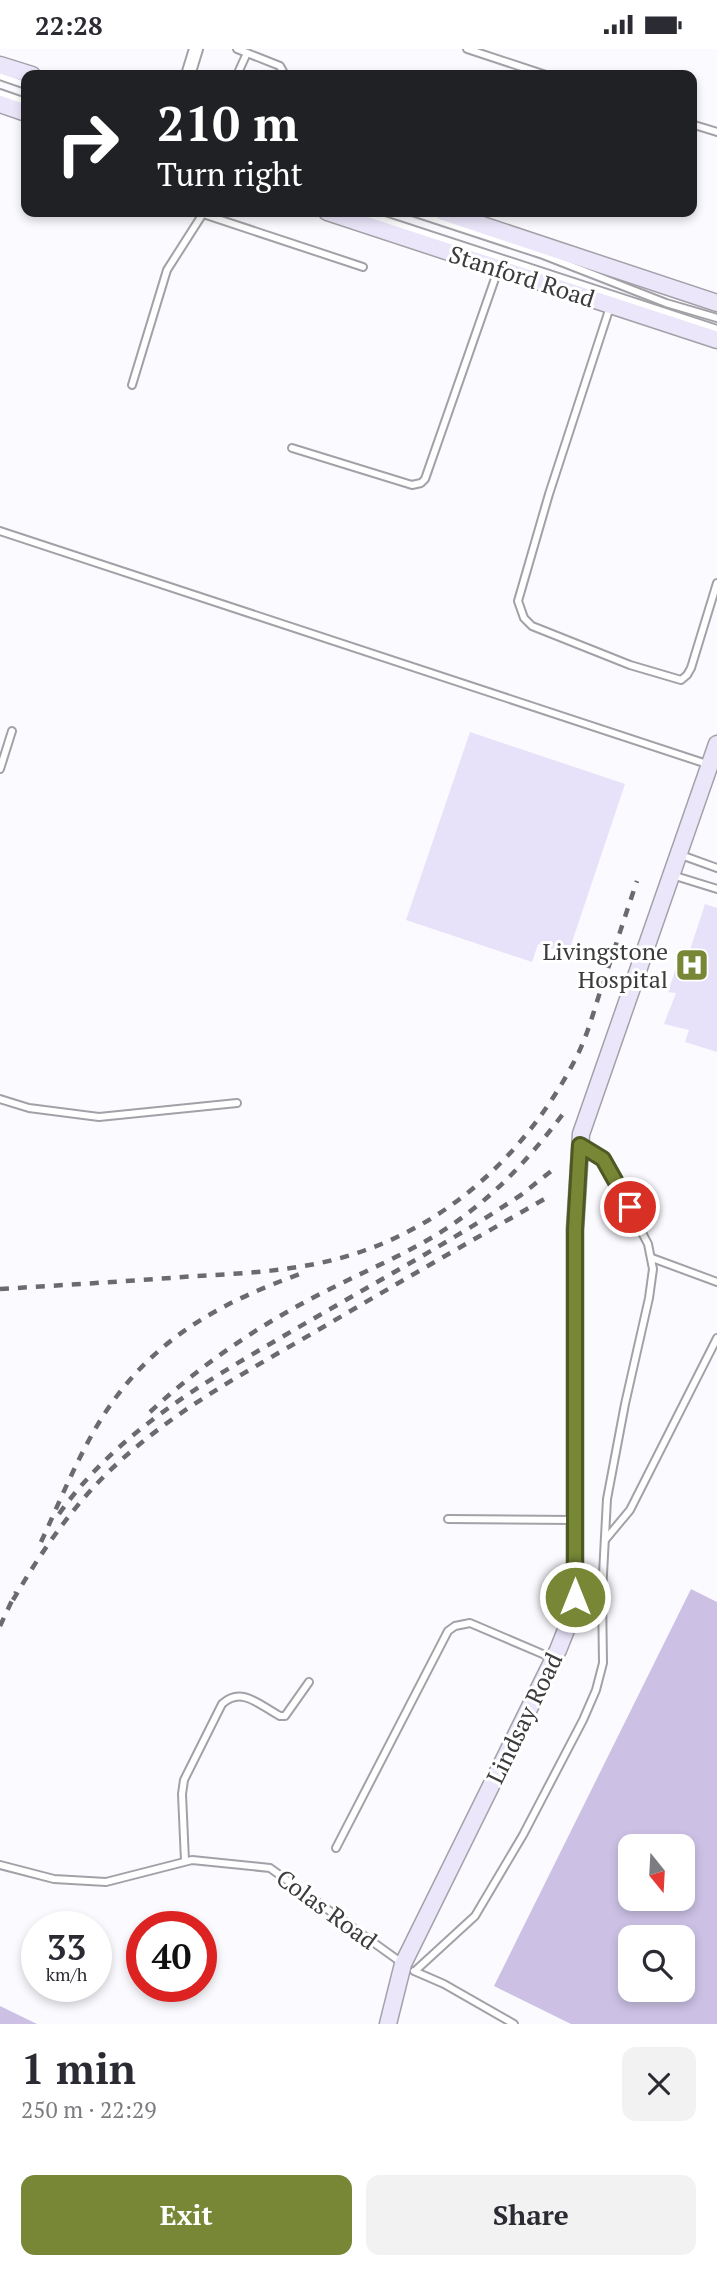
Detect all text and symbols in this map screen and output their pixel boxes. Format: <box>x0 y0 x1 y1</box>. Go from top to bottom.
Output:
text: 22:28 <box>35 8 103 42</box>
text: 210 m <box>157 90 299 155</box>
icon: right <box>42 98 133 189</box>
text: Turn right <box>157 153 303 195</box>
street label: Stanford Road <box>445 237 599 315</box>
place label: Livingstone Hospital <box>542 935 668 995</box>
hospital icon: Livingstone Hospital <box>673 946 711 984</box>
pin <box>600 1177 660 1237</box>
icon: arrive <box>611 1188 649 1226</box>
position arrow <box>538 1560 612 1634</box>
street label: Lindsay Road <box>478 1647 570 1789</box>
north arrow <box>618 1834 695 1911</box>
map controls <box>618 1834 695 2002</box>
street label: Colas Road <box>270 1862 384 1956</box>
speed limit sign: 40 <box>126 1911 217 2002</box>
text: 33 <box>47 1924 86 1970</box>
button: search <box>618 1925 695 2002</box>
text: km/h <box>46 1962 87 1986</box>
text: 1 min <box>21 2040 136 2096</box>
button: close <box>622 2047 696 2121</box>
text: 250 m · 22:29 <box>21 2094 156 2125</box>
button: Exit <box>21 2175 352 2255</box>
button: Share <box>366 2175 696 2255</box>

